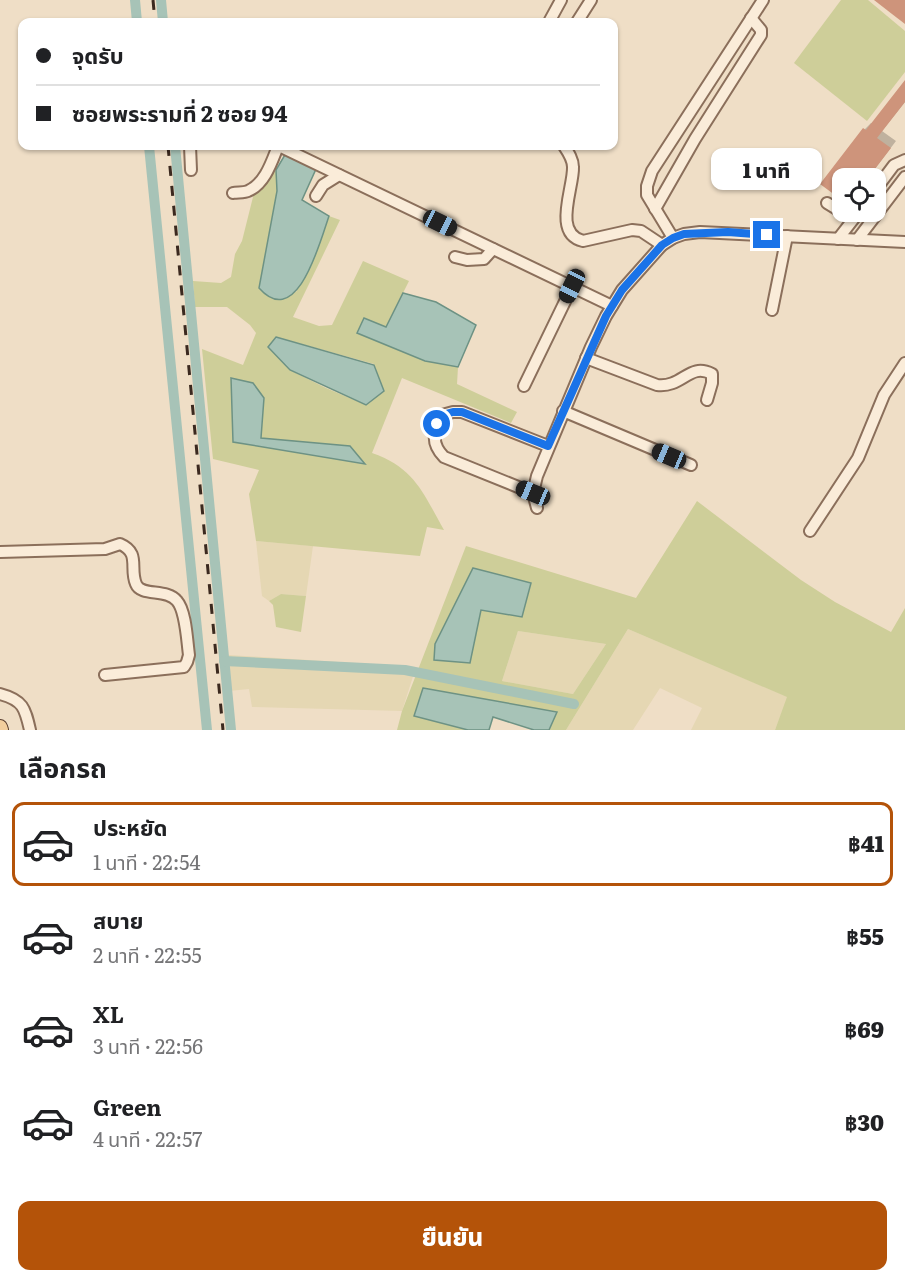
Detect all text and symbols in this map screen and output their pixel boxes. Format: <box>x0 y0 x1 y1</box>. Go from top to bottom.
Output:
text: จุดรับ <box>72 38 124 71</box>
text: ซอยพระรามที่ 2 ซอย 94 <box>72 96 287 129</box>
callout: 1 นาที <box>712 148 822 190</box>
text: 1 นาที <box>743 154 790 184</box>
map controls <box>832 168 886 222</box>
button: locate <box>832 168 886 222</box>
car <box>420 207 460 239</box>
route end <box>753 221 780 248</box>
car <box>556 266 588 306</box>
route start <box>423 410 450 437</box>
car <box>649 441 689 471</box>
car <box>513 478 553 508</box>
text: เลือกรถ <box>18 746 107 786</box>
text: ประหยัด <box>93 810 168 843</box>
icon: car <box>21 817 75 871</box>
text: ฿41 <box>848 826 884 859</box>
text: 1 นาที · 22:54 <box>93 846 200 876</box>
text: สบาย <box>93 903 143 936</box>
icon: car <box>21 910 75 964</box>
text: ฿55 <box>846 919 884 952</box>
text: 2 นาที · 22:55 <box>93 939 202 969</box>
text: XL <box>93 997 124 1030</box>
icon: car <box>21 1003 75 1057</box>
text: ฿69 <box>844 1012 884 1045</box>
text: 3 นาที · 22:56 <box>93 1030 203 1060</box>
text: Green <box>93 1090 162 1123</box>
icon: car <box>21 1096 75 1150</box>
text: ฿30 <box>845 1105 884 1138</box>
text: 4 นาที · 22:57 <box>93 1123 202 1153</box>
button: ยืนยัน <box>18 1201 887 1270</box>

